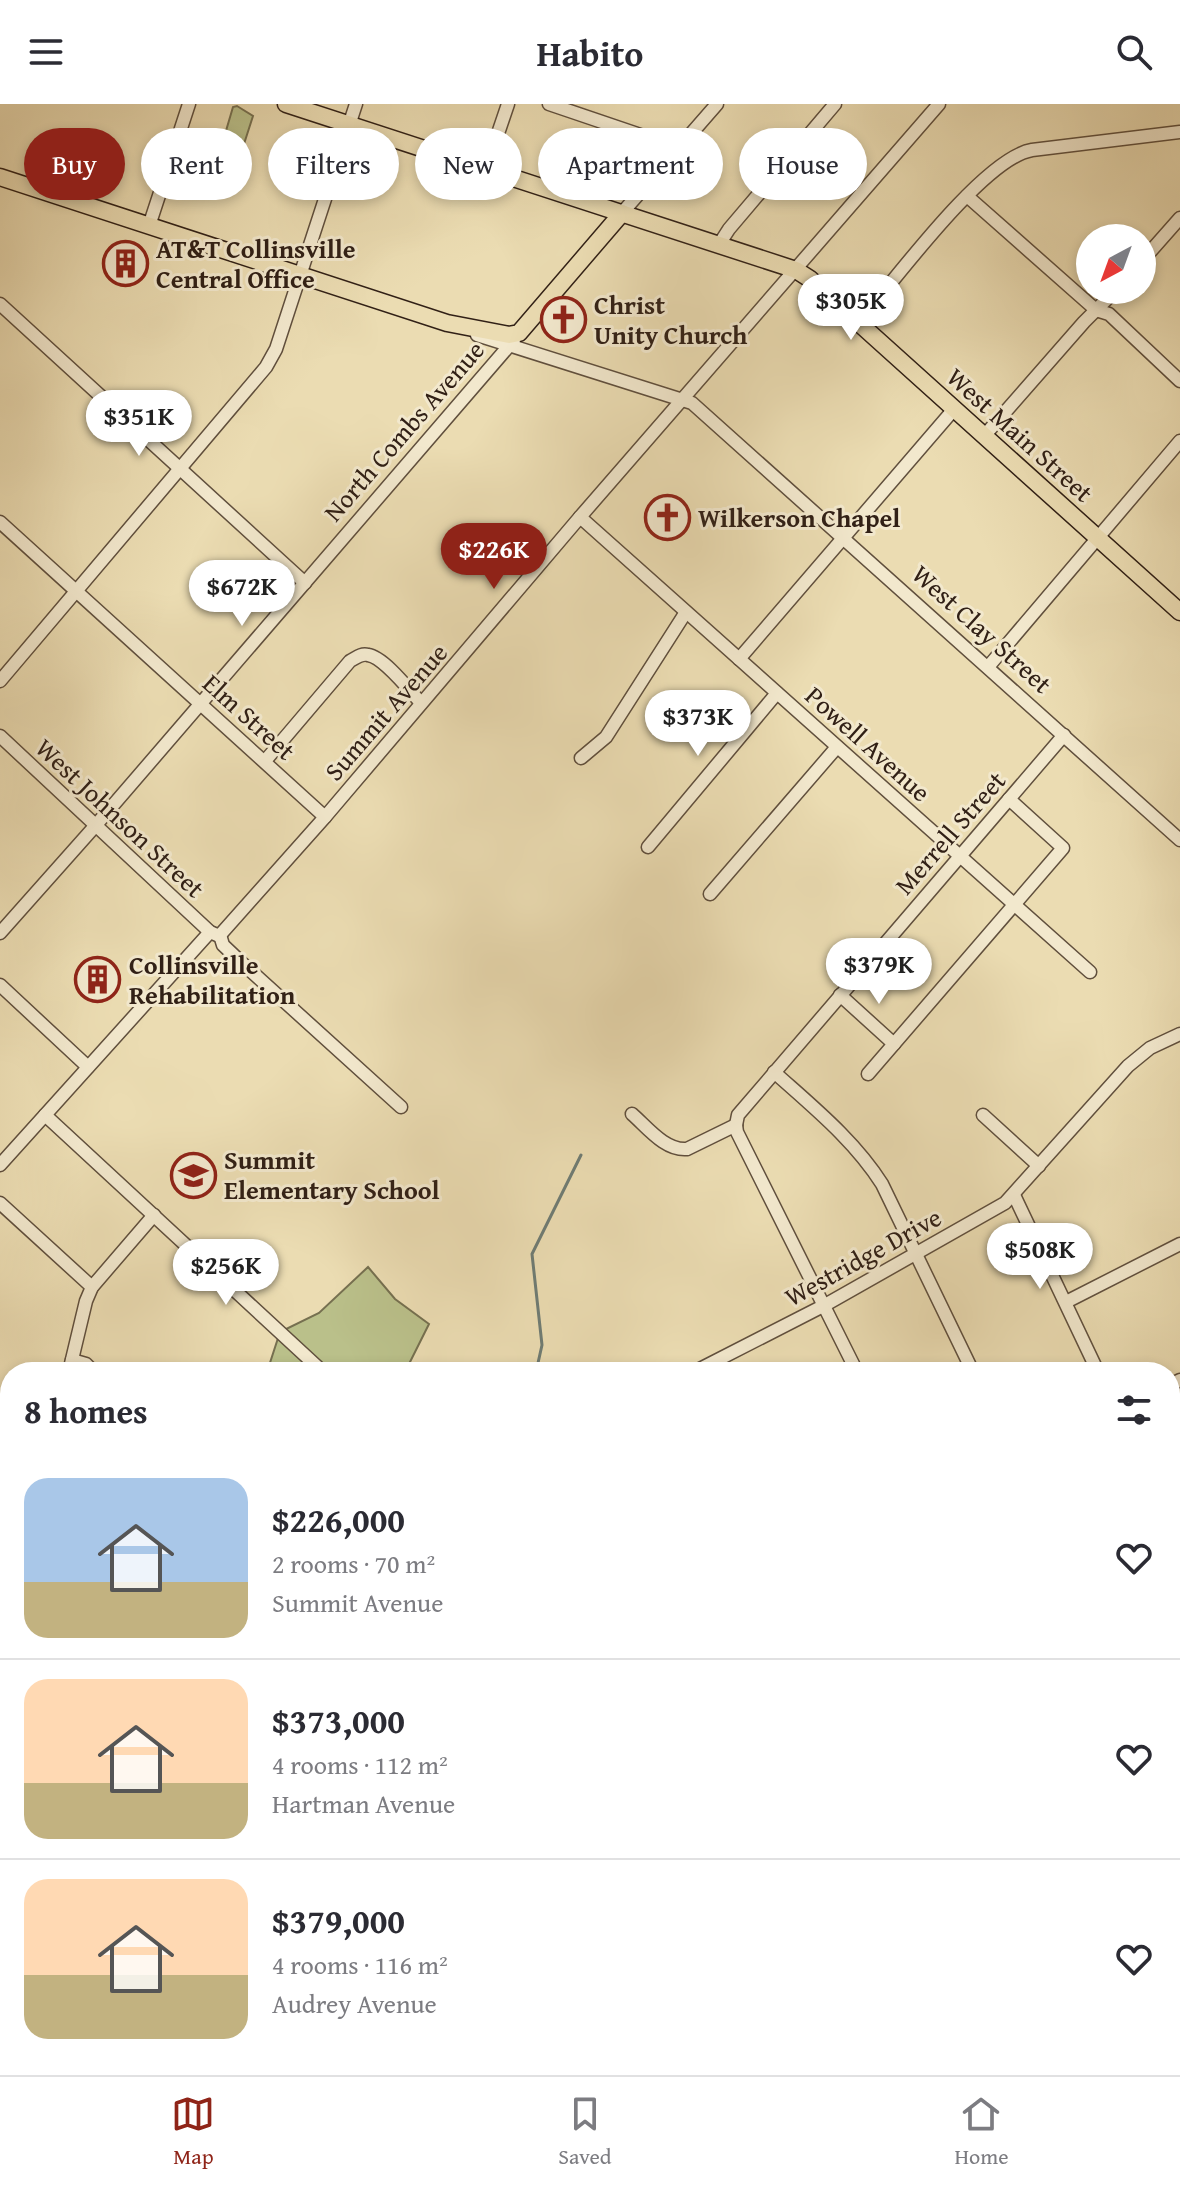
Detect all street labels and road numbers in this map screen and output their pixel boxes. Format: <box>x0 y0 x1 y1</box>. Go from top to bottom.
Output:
street label: North Combs Avenue <box>314 332 493 530</box>
street label: West Main Street <box>938 358 1102 511</box>
street label: West Clay Street <box>904 555 1061 702</box>
street label: Summit Avenue <box>315 634 457 789</box>
street label: Elm Street <box>194 664 304 769</box>
street label: Powell Avenue <box>797 677 940 811</box>
street label: West Johnson Street <box>27 729 214 907</box>
street label: Merrell Street <box>885 762 1014 903</box>
street label: Westridge Drive <box>777 1197 948 1316</box>

